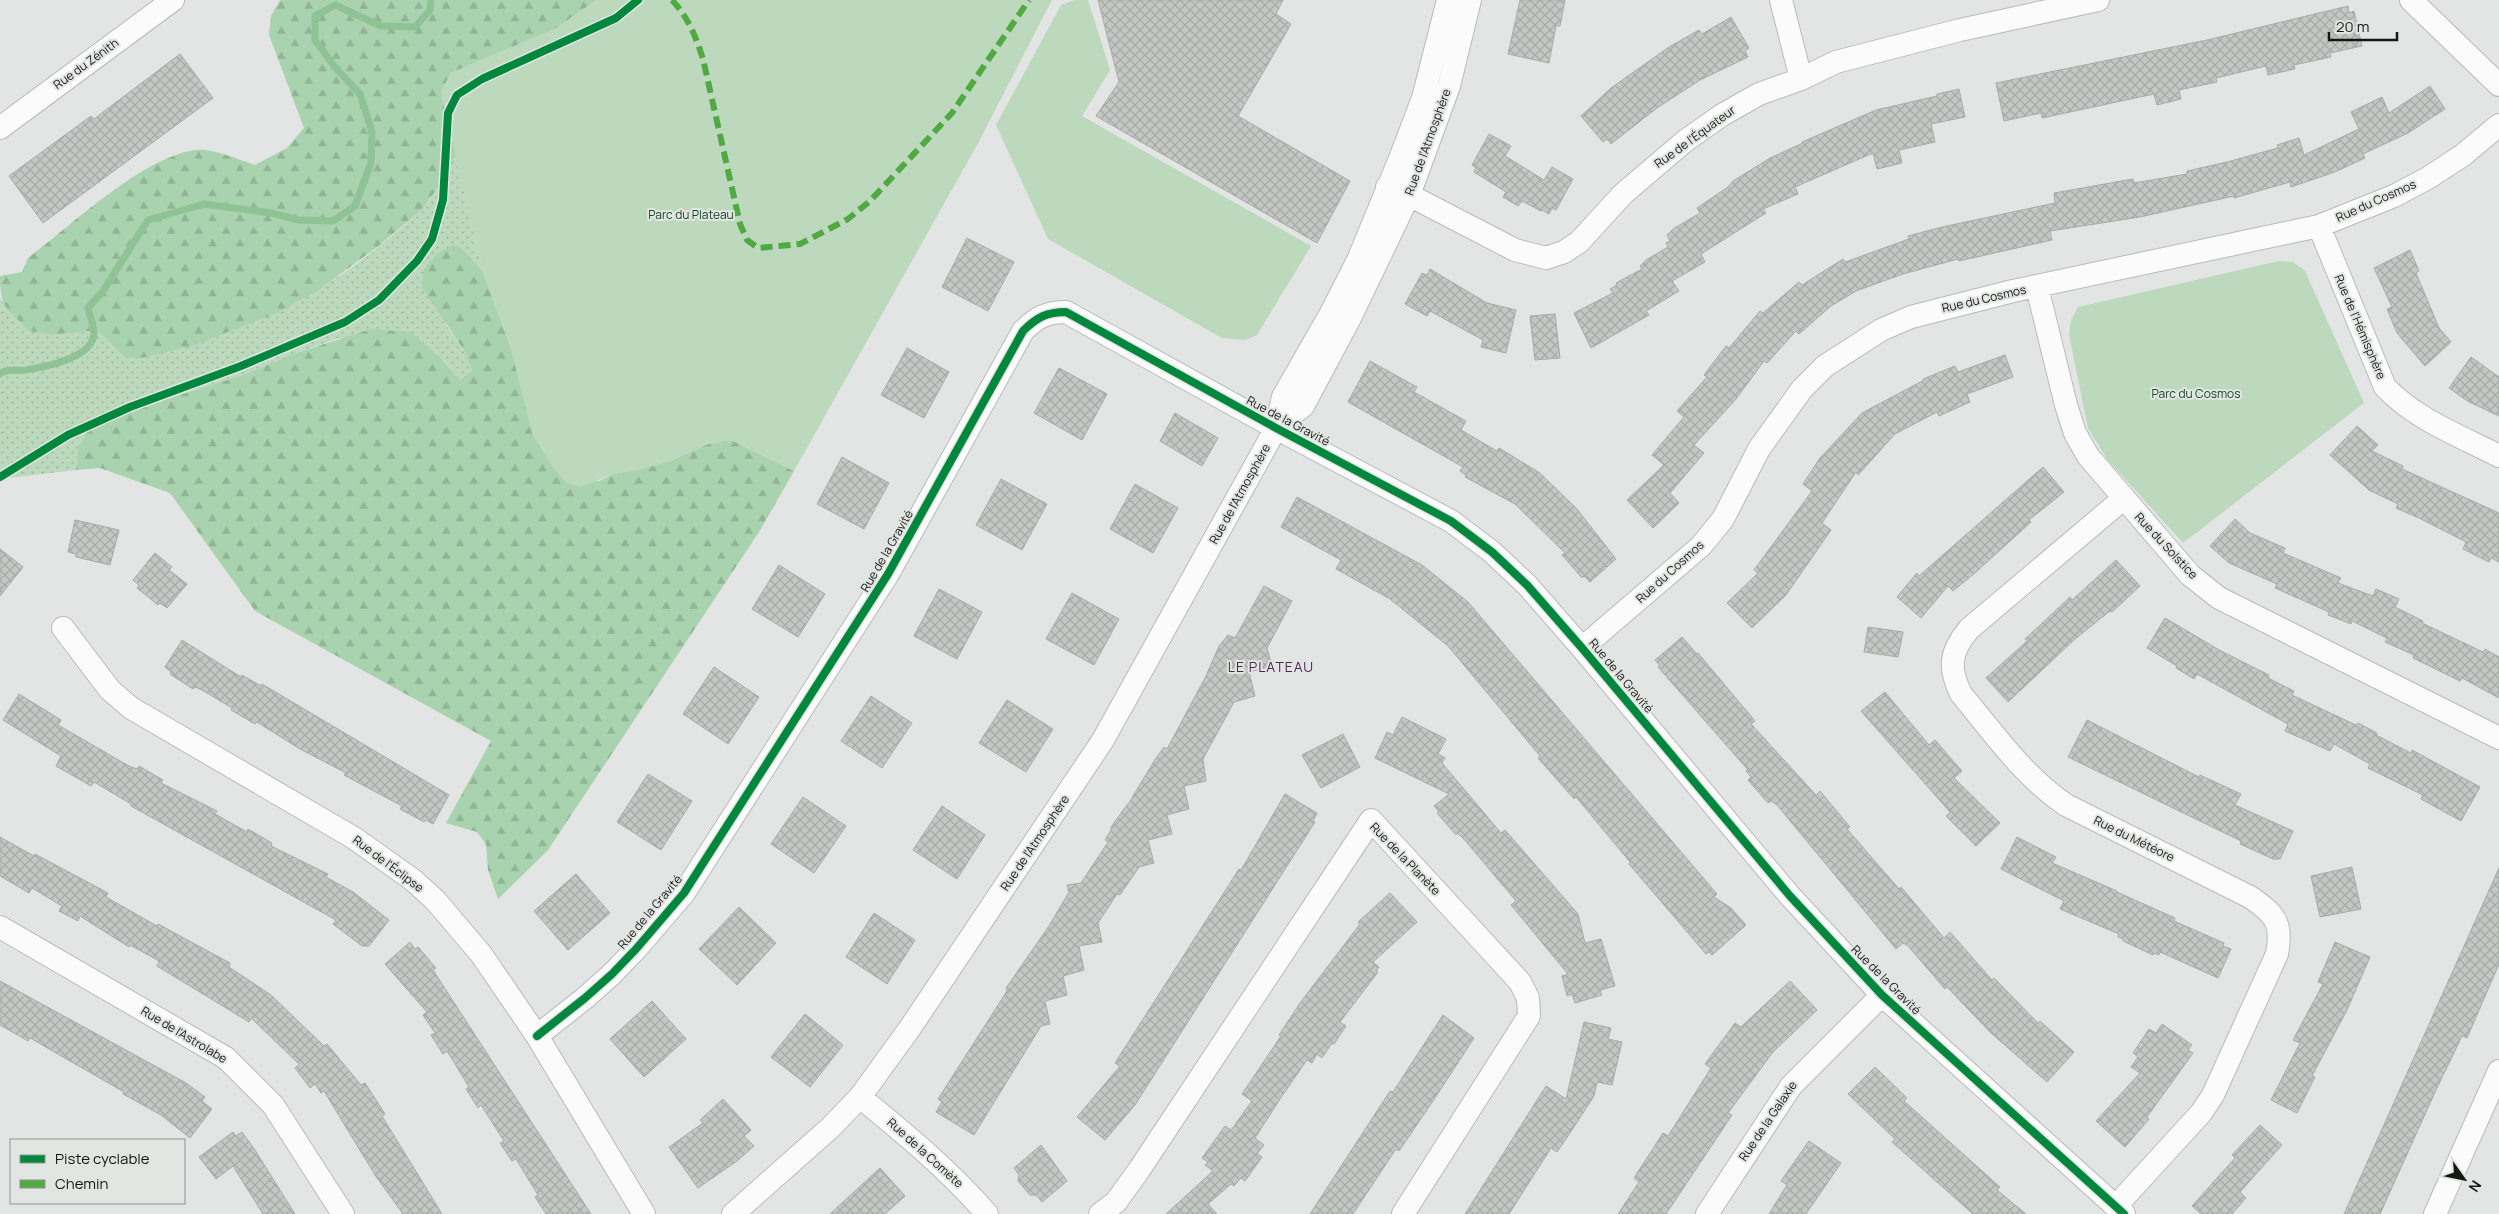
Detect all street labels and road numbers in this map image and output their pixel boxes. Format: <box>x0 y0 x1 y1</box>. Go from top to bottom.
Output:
street label: Rue du Zénith <box>50 34 122 93</box>
street label: Rue de l'Atmosphère <box>1400 86 1455 198</box>
street label: Rue de l'Équateur <box>1651 101 1739 172</box>
street label: Rue du Cosmos <box>2333 175 2419 226</box>
street label: Rue de l'Hémisphère <box>2331 272 2390 382</box>
street label: Rue du Cosmos <box>1940 281 2028 316</box>
street label: Rue de la Gravité <box>1244 391 1333 450</box>
street label: Rue de l'Atmosphère <box>1205 441 1274 547</box>
street label: Rue de la Gravité <box>856 507 917 595</box>
street label: Rue du Solstice <box>2131 509 2202 583</box>
street label: Rue du Cosmos <box>1632 536 1707 607</box>
street label: Rue de la Gravité <box>1585 635 1658 716</box>
street label: Rue de l'Atmosphère <box>996 791 1073 894</box>
street label: Rue du Météore <box>2091 812 2177 865</box>
street label: Rue de la Planète <box>1366 819 1444 899</box>
street label: Rue de l'Éclipse <box>349 831 427 896</box>
street label: Rue de la Gravité <box>613 871 686 952</box>
street label: Rue de la Gravité <box>1848 941 1925 1018</box>
street label: Rue de l'Astrolabe <box>138 1002 231 1067</box>
street label: Rue de la Galaxie <box>1734 1077 1801 1164</box>
street label: Rue de la Comète <box>884 1114 967 1191</box>

